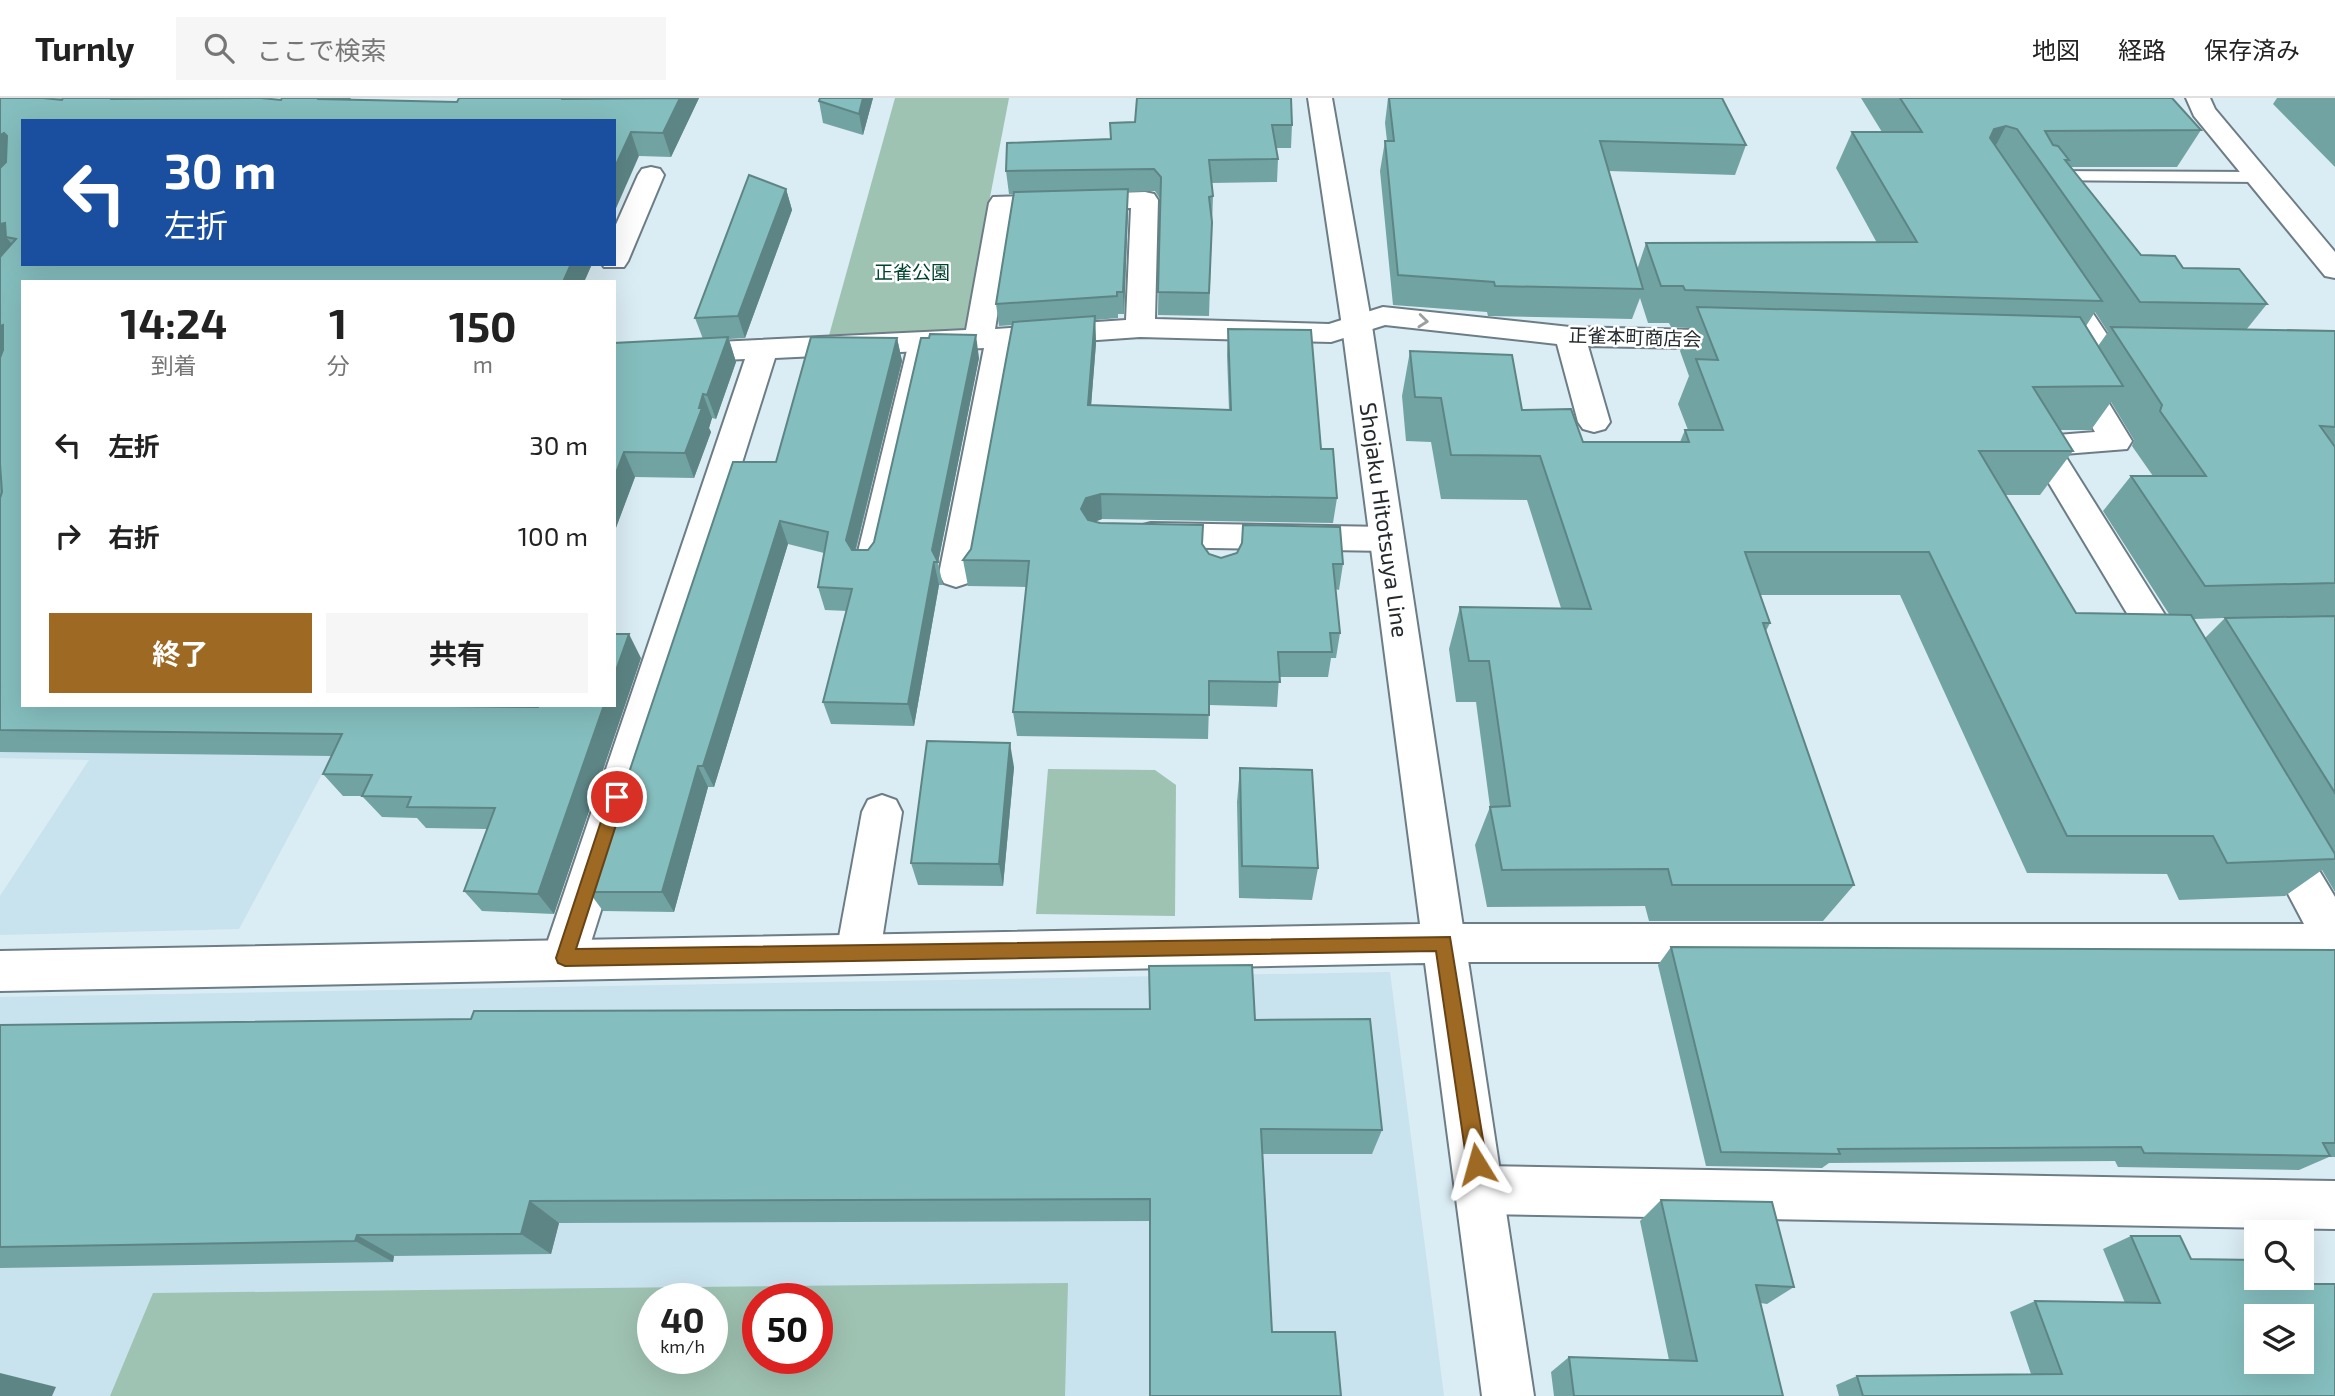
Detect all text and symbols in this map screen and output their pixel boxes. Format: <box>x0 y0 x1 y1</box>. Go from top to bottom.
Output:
search box <box>176 17 666 80</box>
text: Turnly <box>35 28 134 68</box>
icon: search <box>200 29 238 67</box>
text: ここで検索 <box>256 34 386 65</box>
text: 地図 <box>2032 35 2080 64</box>
text: 経路 <box>2118 35 2166 64</box>
text: 保存済み <box>2204 35 2300 64</box>
text: 30 m <box>164 140 276 199</box>
icon: left <box>49 147 140 238</box>
text: 左折 <box>164 205 228 243</box>
park label: 正雀公園 <box>874 260 950 283</box>
text: 14:24 <box>120 297 227 347</box>
text: 1 <box>329 297 347 347</box>
text: 150 <box>449 300 517 350</box>
one-way arrow <box>1417 313 1429 328</box>
street label: 正雀本町商店会 <box>1568 323 1702 350</box>
text: m <box>473 350 493 378</box>
text: 到着 <box>151 351 197 379</box>
text: 分 <box>326 351 349 379</box>
street label: Shojaku Hitotsuya Line <box>1355 400 1415 639</box>
icon: left <box>49 426 87 464</box>
text: 30 m <box>529 429 588 460</box>
text: 左折 <box>108 430 160 461</box>
icon: right <box>49 517 87 555</box>
text: 100 m <box>518 520 588 551</box>
text: 右折 <box>108 521 160 552</box>
button: 終了 <box>49 613 312 693</box>
button: 共有 <box>326 613 588 693</box>
pin <box>587 767 647 827</box>
icon: arrive <box>598 778 636 816</box>
position arrow <box>1440 1127 1514 1201</box>
map controls <box>2244 1220 2314 1374</box>
button: search <box>2244 1220 2314 1290</box>
speed limit sign: 50 <box>742 1283 833 1374</box>
text: 40 <box>660 1298 705 1340</box>
button: layers <box>2244 1304 2314 1374</box>
text: km/h <box>660 1335 705 1357</box>

